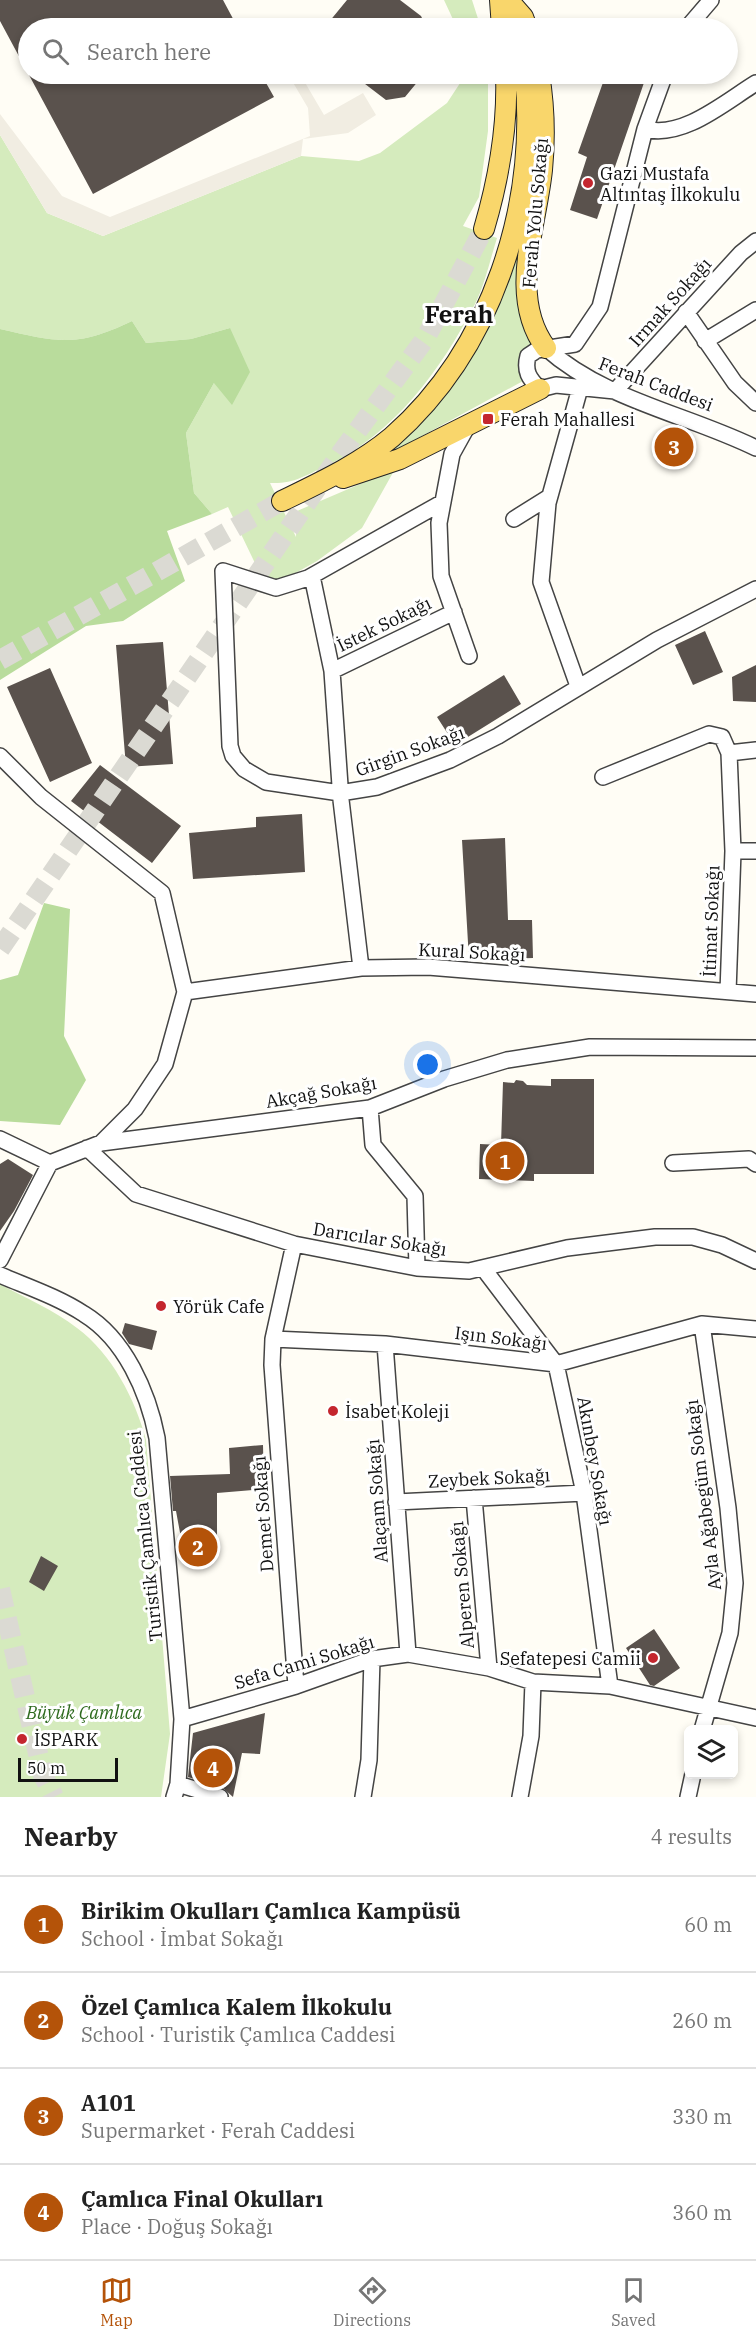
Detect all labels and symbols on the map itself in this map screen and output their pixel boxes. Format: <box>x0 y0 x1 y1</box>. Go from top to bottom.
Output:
street label: Ferah Yolu Sokağı <box>517 136 553 289</box>
place label: Gazi Mustafa Altıntaş İlkokulu <box>600 162 740 206</box>
marker: Gazi Mustafa Altıntaş İlkokulu <box>581 176 595 190</box>
street label: Irmak Sokağı <box>624 252 716 351</box>
district label: Ferah <box>425 298 493 330</box>
street label: Ferah Caddesi <box>596 352 717 416</box>
place label: Ferah Mahallesi <box>500 408 635 431</box>
marker: Ferah Mahallesi <box>481 412 495 426</box>
pin: 3 <box>654 424 694 470</box>
street label: İstek Sokağı <box>333 591 435 657</box>
street label: Girgin Sokağı <box>352 721 468 781</box>
street label: İtimat Sokağı <box>698 864 724 977</box>
street label: Kural Sokağı <box>418 938 526 966</box>
your location <box>413 1050 442 1079</box>
street label: Akçağ Sokağı <box>264 1071 378 1113</box>
pin: 1 <box>486 1138 524 1184</box>
street label: Darıcılar Sokağı <box>312 1217 449 1261</box>
place label: Yörük Cafe <box>173 1295 264 1318</box>
marker: Yörük Cafe <box>154 1299 168 1313</box>
street label: Işın Sokağı <box>454 1321 549 1355</box>
street label: Akınbey Sokağı <box>572 1395 618 1528</box>
street label: Ayla Ağabegüm Sokağı <box>680 1398 726 1592</box>
place label: İsabet Koleji <box>345 1400 450 1423</box>
marker: İsabet Koleji <box>326 1404 340 1418</box>
street label: Turistik Çamlıca Caddesi <box>122 1429 167 1642</box>
street label: Alaçam Sokağı <box>361 1438 393 1564</box>
street label: Demet Sokağı <box>247 1455 279 1573</box>
street label: Zeybek Sokağı <box>427 1463 551 1493</box>
street label: Alperen Sokağı <box>445 1520 479 1650</box>
pin: 2 <box>178 1524 218 1570</box>
street label: Sefa Cami Sokağı <box>231 1630 377 1694</box>
place label: Sefatepesi Camii <box>500 1647 641 1670</box>
marker: Sefatepesi Camii <box>646 1651 660 1665</box>
park label: Büyük Çamlıca <box>25 1701 142 1724</box>
place label: İSPARK <box>34 1728 99 1751</box>
marker: İSPARK <box>15 1732 29 1746</box>
pin: 4 <box>194 1746 232 1790</box>
scale bar <box>18 1755 118 1782</box>

